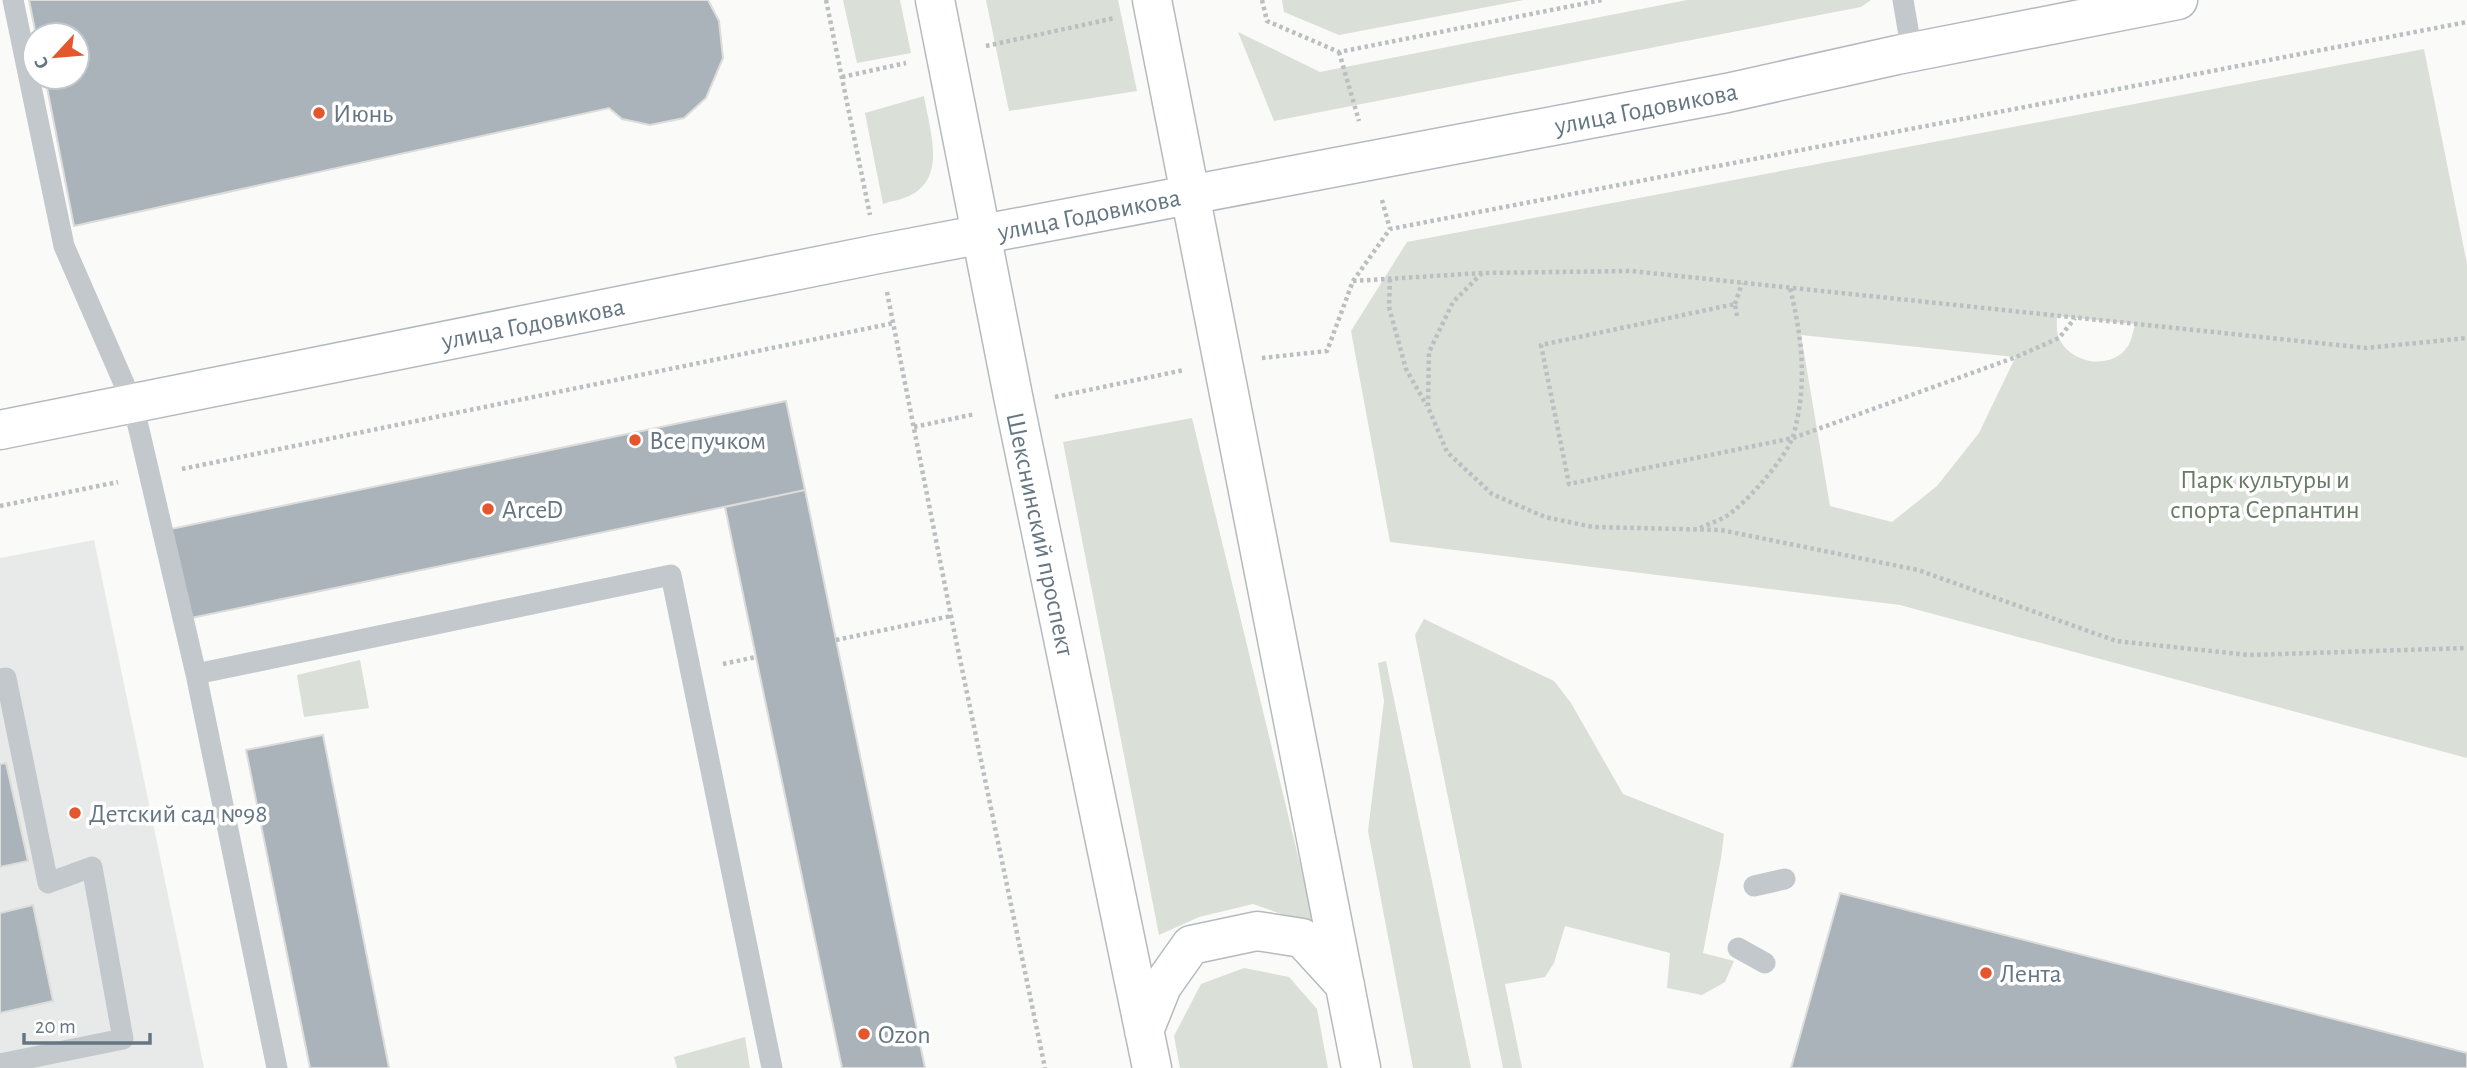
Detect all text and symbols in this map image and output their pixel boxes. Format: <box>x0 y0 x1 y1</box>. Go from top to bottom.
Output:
north arrow <box>21 21 91 91</box>
text: С <box>31 54 53 72</box>
street label: улица Годовикова <box>1552 78 1740 140</box>
place label: Июнь <box>333 101 393 127</box>
marker: Июнь <box>311 105 327 121</box>
street label: улица Годовикова <box>995 184 1183 246</box>
street label: улица Годовикова <box>439 293 627 355</box>
street label: Шекснинский проспект <box>1001 410 1079 659</box>
place label: Все пучком <box>649 428 766 454</box>
marker: Все пучком <box>627 432 643 448</box>
park label: Парк культуры и спорта Серпантин <box>2170 467 2360 523</box>
place label: ArceD <box>502 497 563 523</box>
marker: ArceD <box>480 501 496 517</box>
place label: Детский сад №98 <box>89 801 268 827</box>
marker: Детский сад №98 <box>67 805 83 821</box>
place label: Лента <box>2000 961 2062 987</box>
marker: Лента <box>1978 965 1994 981</box>
scale bar <box>24 1002 150 1046</box>
text: 20 m <box>35 1016 76 1037</box>
place label: Ozon <box>878 1022 931 1048</box>
marker: Ozon <box>856 1026 872 1042</box>

